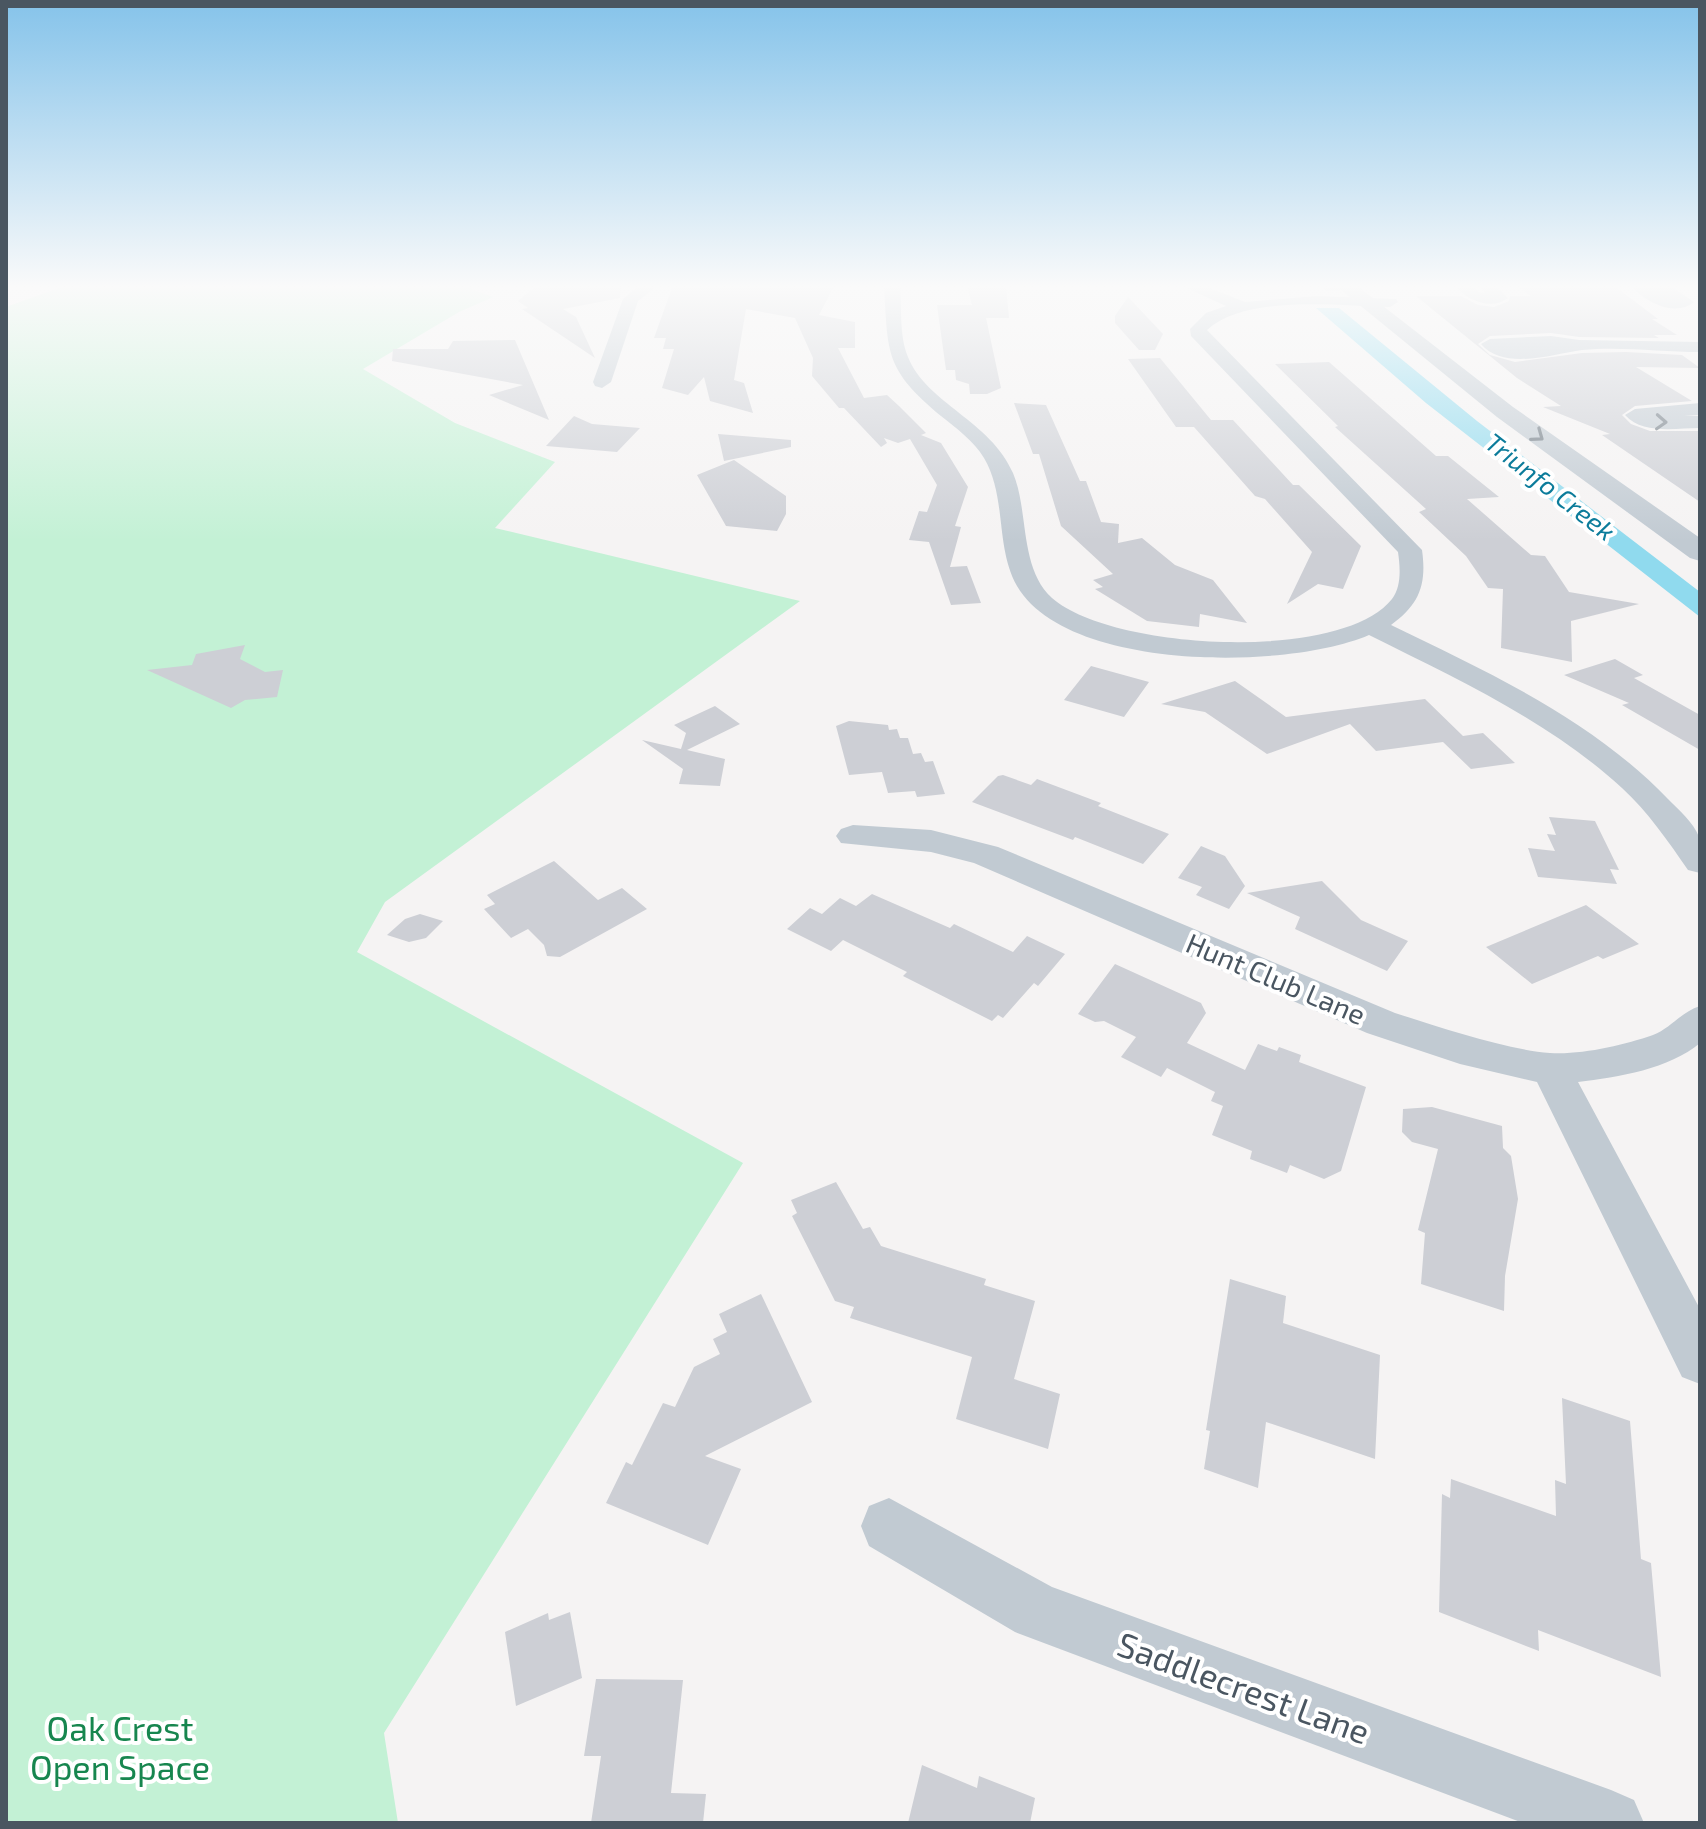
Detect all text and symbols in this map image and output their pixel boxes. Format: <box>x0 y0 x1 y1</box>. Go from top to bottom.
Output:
one-way arrow <box>1655 414 1668 431</box>
water label: Triunfo Creek <box>1480 426 1622 546</box>
one-way arrow <box>1530 426 1544 441</box>
street label: Hunt Club Lane <box>1181 925 1371 1031</box>
street label: Saddlecrest Lane <box>1112 1622 1376 1752</box>
park label: Oak Crest Open Space <box>30 1707 210 1787</box>

